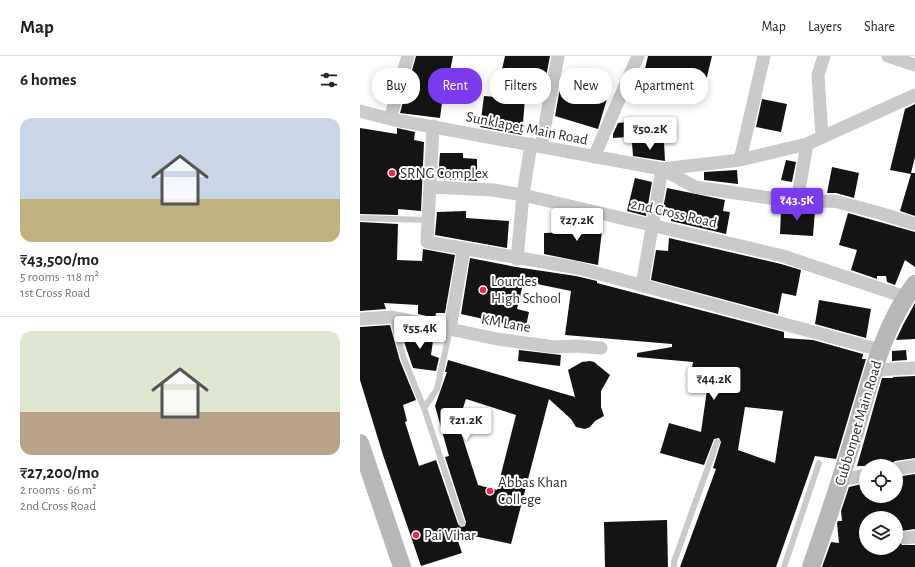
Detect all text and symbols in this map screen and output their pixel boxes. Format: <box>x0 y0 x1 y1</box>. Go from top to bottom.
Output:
text: Map <box>20 18 54 37</box>
text: Map <box>761 20 786 34</box>
text: Layers <box>808 20 842 34</box>
text: Share <box>864 20 895 34</box>
chip: Buy <box>372 68 420 104</box>
chip: Rent <box>428 68 482 104</box>
chip: Filters <box>490 68 551 104</box>
chip: New <box>559 68 612 104</box>
chip: Apartment <box>620 68 708 104</box>
icon: filters <box>318 69 340 91</box>
text: 6 homes <box>20 71 76 88</box>
street label: Sunklapet Main Road <box>465 109 589 148</box>
pin: ₹50.2K <box>617 117 683 151</box>
text: ₹50.2K <box>633 123 667 136</box>
icon: home <box>144 144 216 216</box>
place label: SRNG Complex <box>400 166 489 181</box>
marker: SRNG Complex <box>387 168 397 178</box>
pin: ₹43.5K <box>764 188 830 222</box>
text: ₹43.5K <box>780 194 814 207</box>
street label: 2nd Cross Road <box>629 196 719 231</box>
pin: ₹27.2K <box>544 208 610 242</box>
text: ₹27.2K <box>560 214 594 227</box>
text: ₹43,500/mo <box>20 251 99 268</box>
text: 5 rooms · 118 m² <box>20 271 99 284</box>
place label: Lourdes High School <box>491 274 561 306</box>
marker: Lourdes High School <box>478 285 488 295</box>
text: 1st Cross Road <box>20 287 90 300</box>
street label: KM Lane <box>480 312 532 335</box>
pin: ₹55.4K <box>387 316 453 350</box>
text: ₹55.4K <box>403 322 437 335</box>
icon: home <box>144 357 216 429</box>
street label: Cubbonpet Main Road <box>832 359 885 487</box>
pin: ₹44.2K <box>681 367 747 401</box>
text: ₹44.2K <box>696 373 732 386</box>
pin: ₹21.2K <box>433 408 499 442</box>
text: ₹21.2K <box>450 414 482 427</box>
map controls <box>859 459 903 555</box>
button: locate <box>859 459 903 503</box>
text: ₹27,200/mo <box>20 464 99 481</box>
place label: Abbas Khan College <box>498 475 568 507</box>
text: 2 rooms · 66 m² <box>20 484 97 497</box>
marker: Abbas Khan College <box>485 486 495 496</box>
text: 2nd Cross Road <box>20 500 96 513</box>
button: layers <box>859 511 903 555</box>
place label: Pai Vihar <box>424 528 476 543</box>
marker: Pai Vihar <box>411 530 421 540</box>

